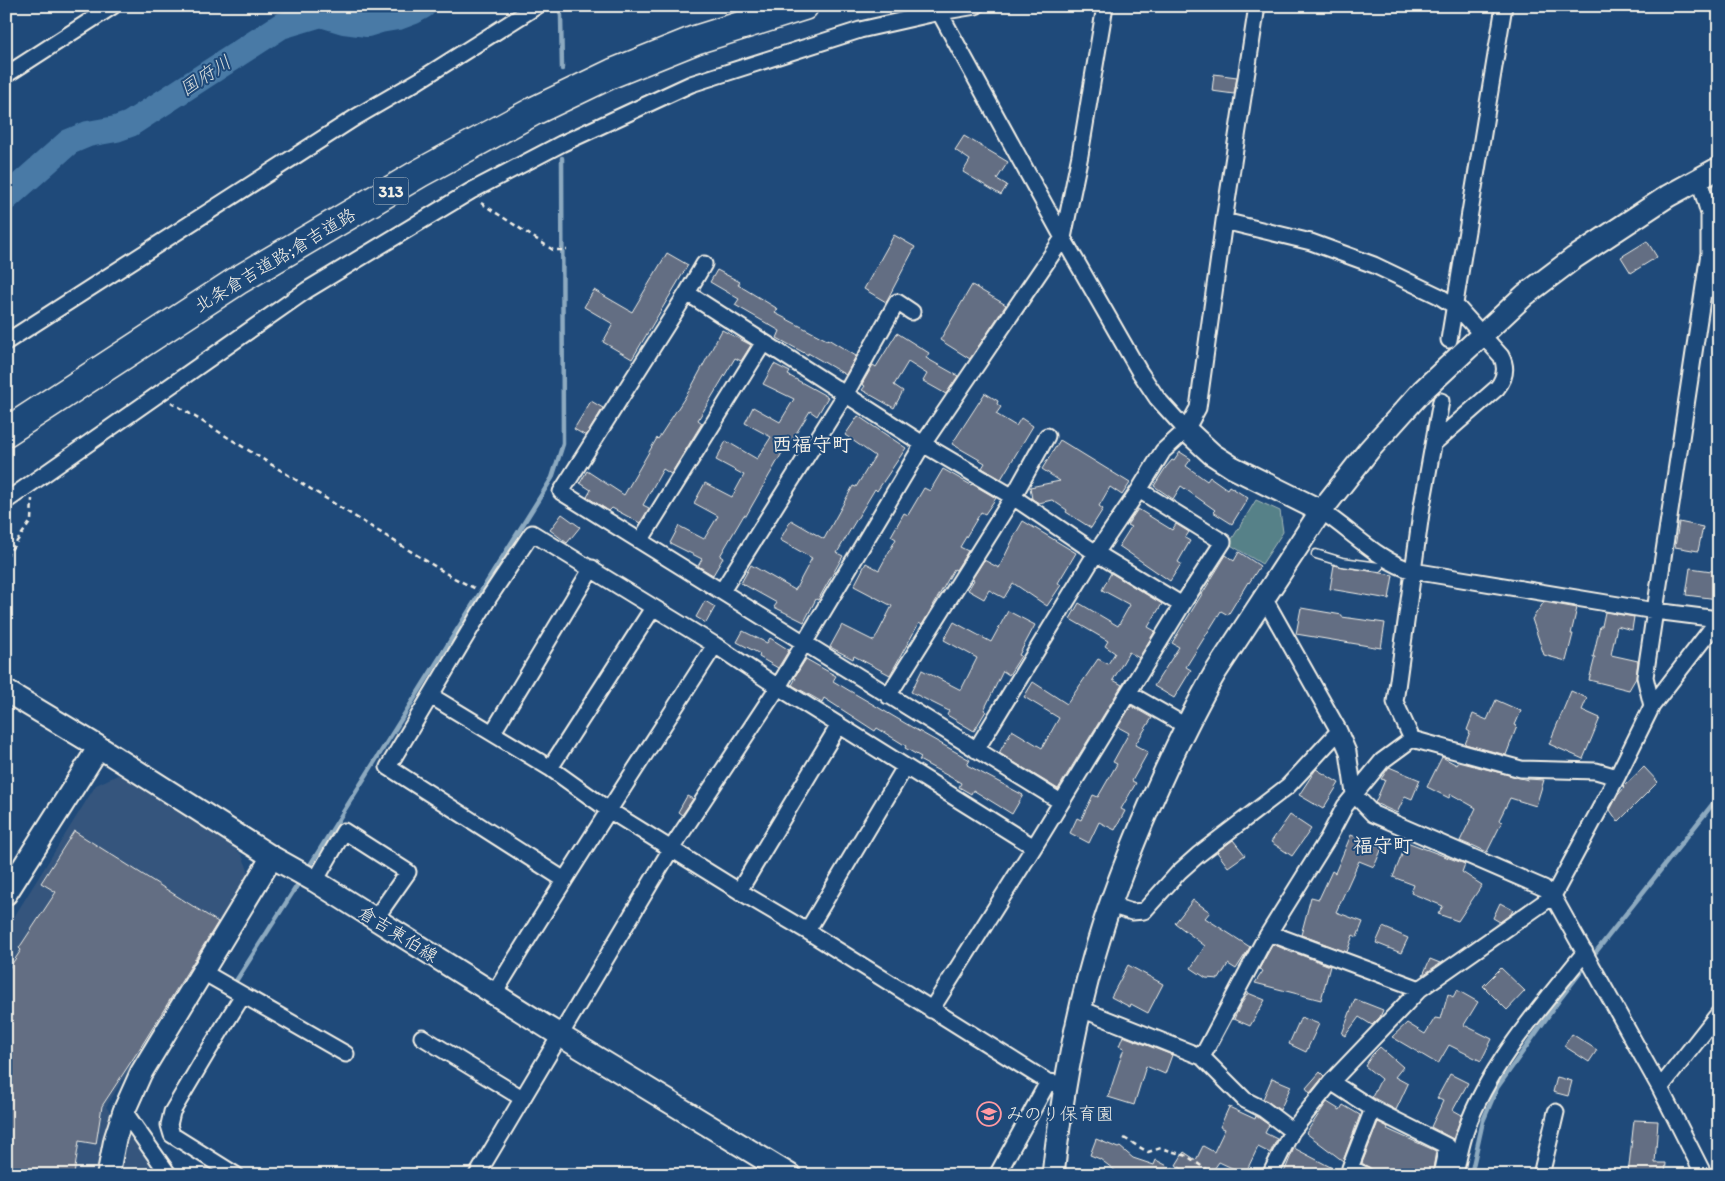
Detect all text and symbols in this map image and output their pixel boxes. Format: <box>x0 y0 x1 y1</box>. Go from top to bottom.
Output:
water label: 国府川 <box>175 50 235 101</box>
road number: 313 <box>374 178 408 205</box>
street label: 北条倉吉道路;倉吉道路 <box>190 203 360 317</box>
district label: 西福守町 <box>772 432 852 456</box>
district label: 福守町 <box>1353 833 1413 857</box>
street label: 倉吉東伯線 <box>354 901 442 967</box>
school or university icon: みのり保育園 <box>976 1101 1002 1127</box>
place label: みのり保育園 <box>1006 1103 1114 1125</box>

